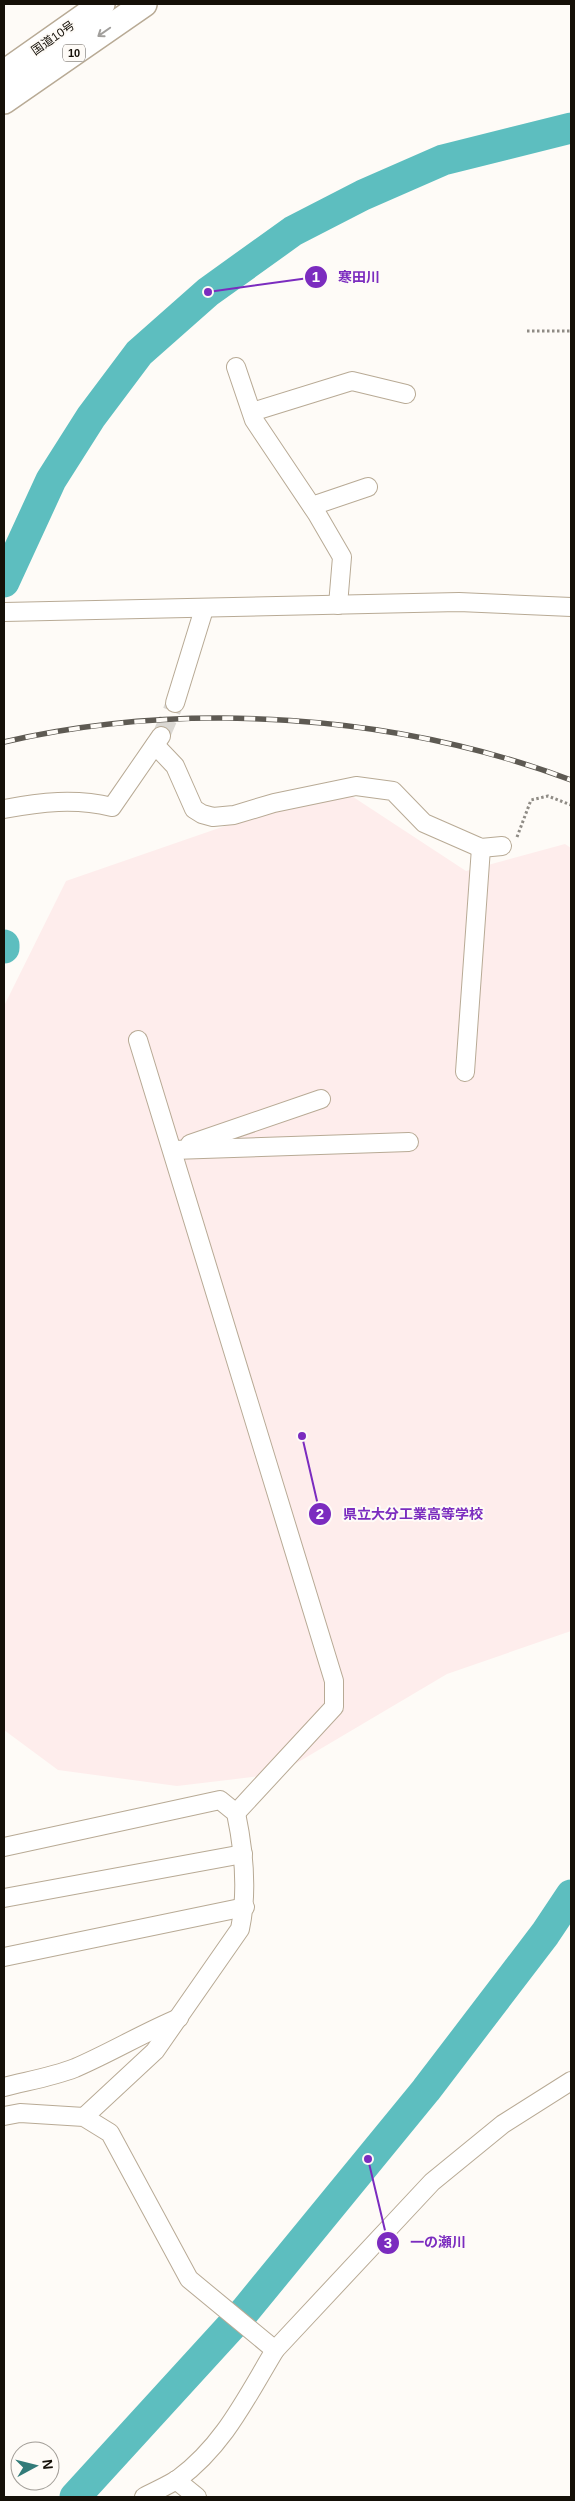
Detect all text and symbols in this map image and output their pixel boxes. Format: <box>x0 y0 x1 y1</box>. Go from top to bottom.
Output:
street label: 国道10号 <box>29 18 77 58</box>
one-way arrow <box>97 27 111 37</box>
road number: 10 <box>63 44 85 62</box>
callout: 寒田川 <box>303 263 390 292</box>
text: 1 <box>312 268 320 285</box>
text: 寒田川 <box>338 269 380 285</box>
callout: 県立大分工業高等学校 <box>308 1499 493 1528</box>
text: 2 <box>316 1505 324 1522</box>
text: 県立大分工業高等学校 <box>343 1506 483 1522</box>
callout: 一の瀬川 <box>375 2228 476 2257</box>
text: 3 <box>384 2234 392 2251</box>
text: 一の瀬川 <box>410 2234 466 2250</box>
north arrow <box>10 2441 60 2491</box>
text: N <box>39 2458 56 2470</box>

